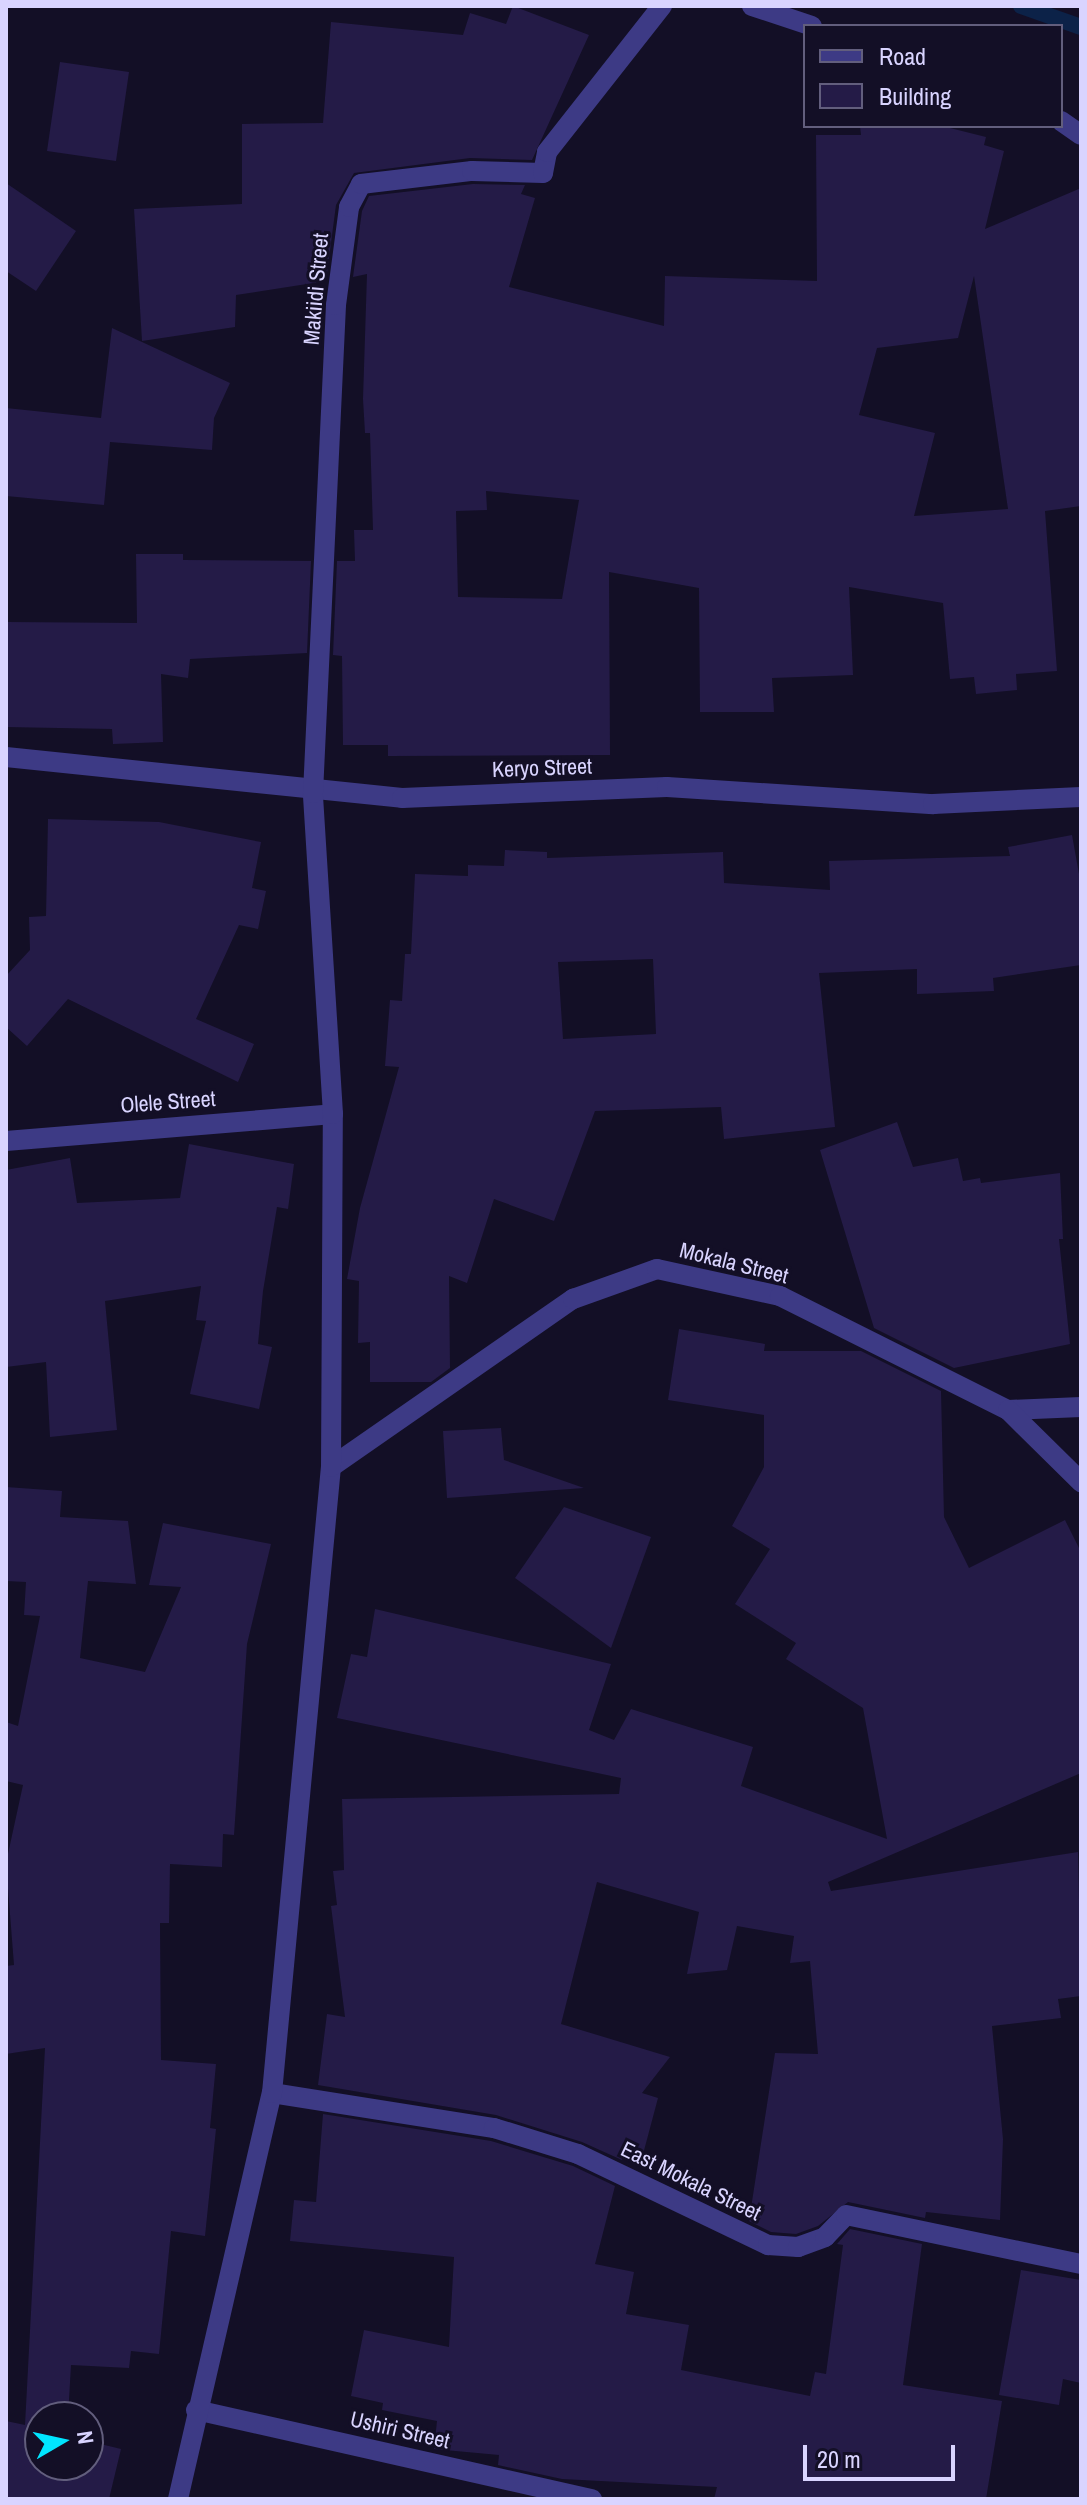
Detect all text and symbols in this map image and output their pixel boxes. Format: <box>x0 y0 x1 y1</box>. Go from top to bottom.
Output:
legend <box>803 24 1063 128</box>
text: Road <box>879 40 926 72</box>
text: Building <box>879 80 951 112</box>
street label: Makiidi Street <box>298 232 334 346</box>
street label: Keryo Street <box>491 753 593 783</box>
street label: Olele Street <box>120 1086 216 1118</box>
street label: Mokala Street <box>677 1237 791 1289</box>
street label: East Mokala Street <box>617 2136 765 2226</box>
north arrow <box>24 2401 104 2481</box>
street label: Ushiri Street <box>348 2406 452 2454</box>
text: N <box>70 2429 102 2446</box>
scale bar <box>807 2429 959 2479</box>
text: 20 m <box>817 2443 861 2475</box>

